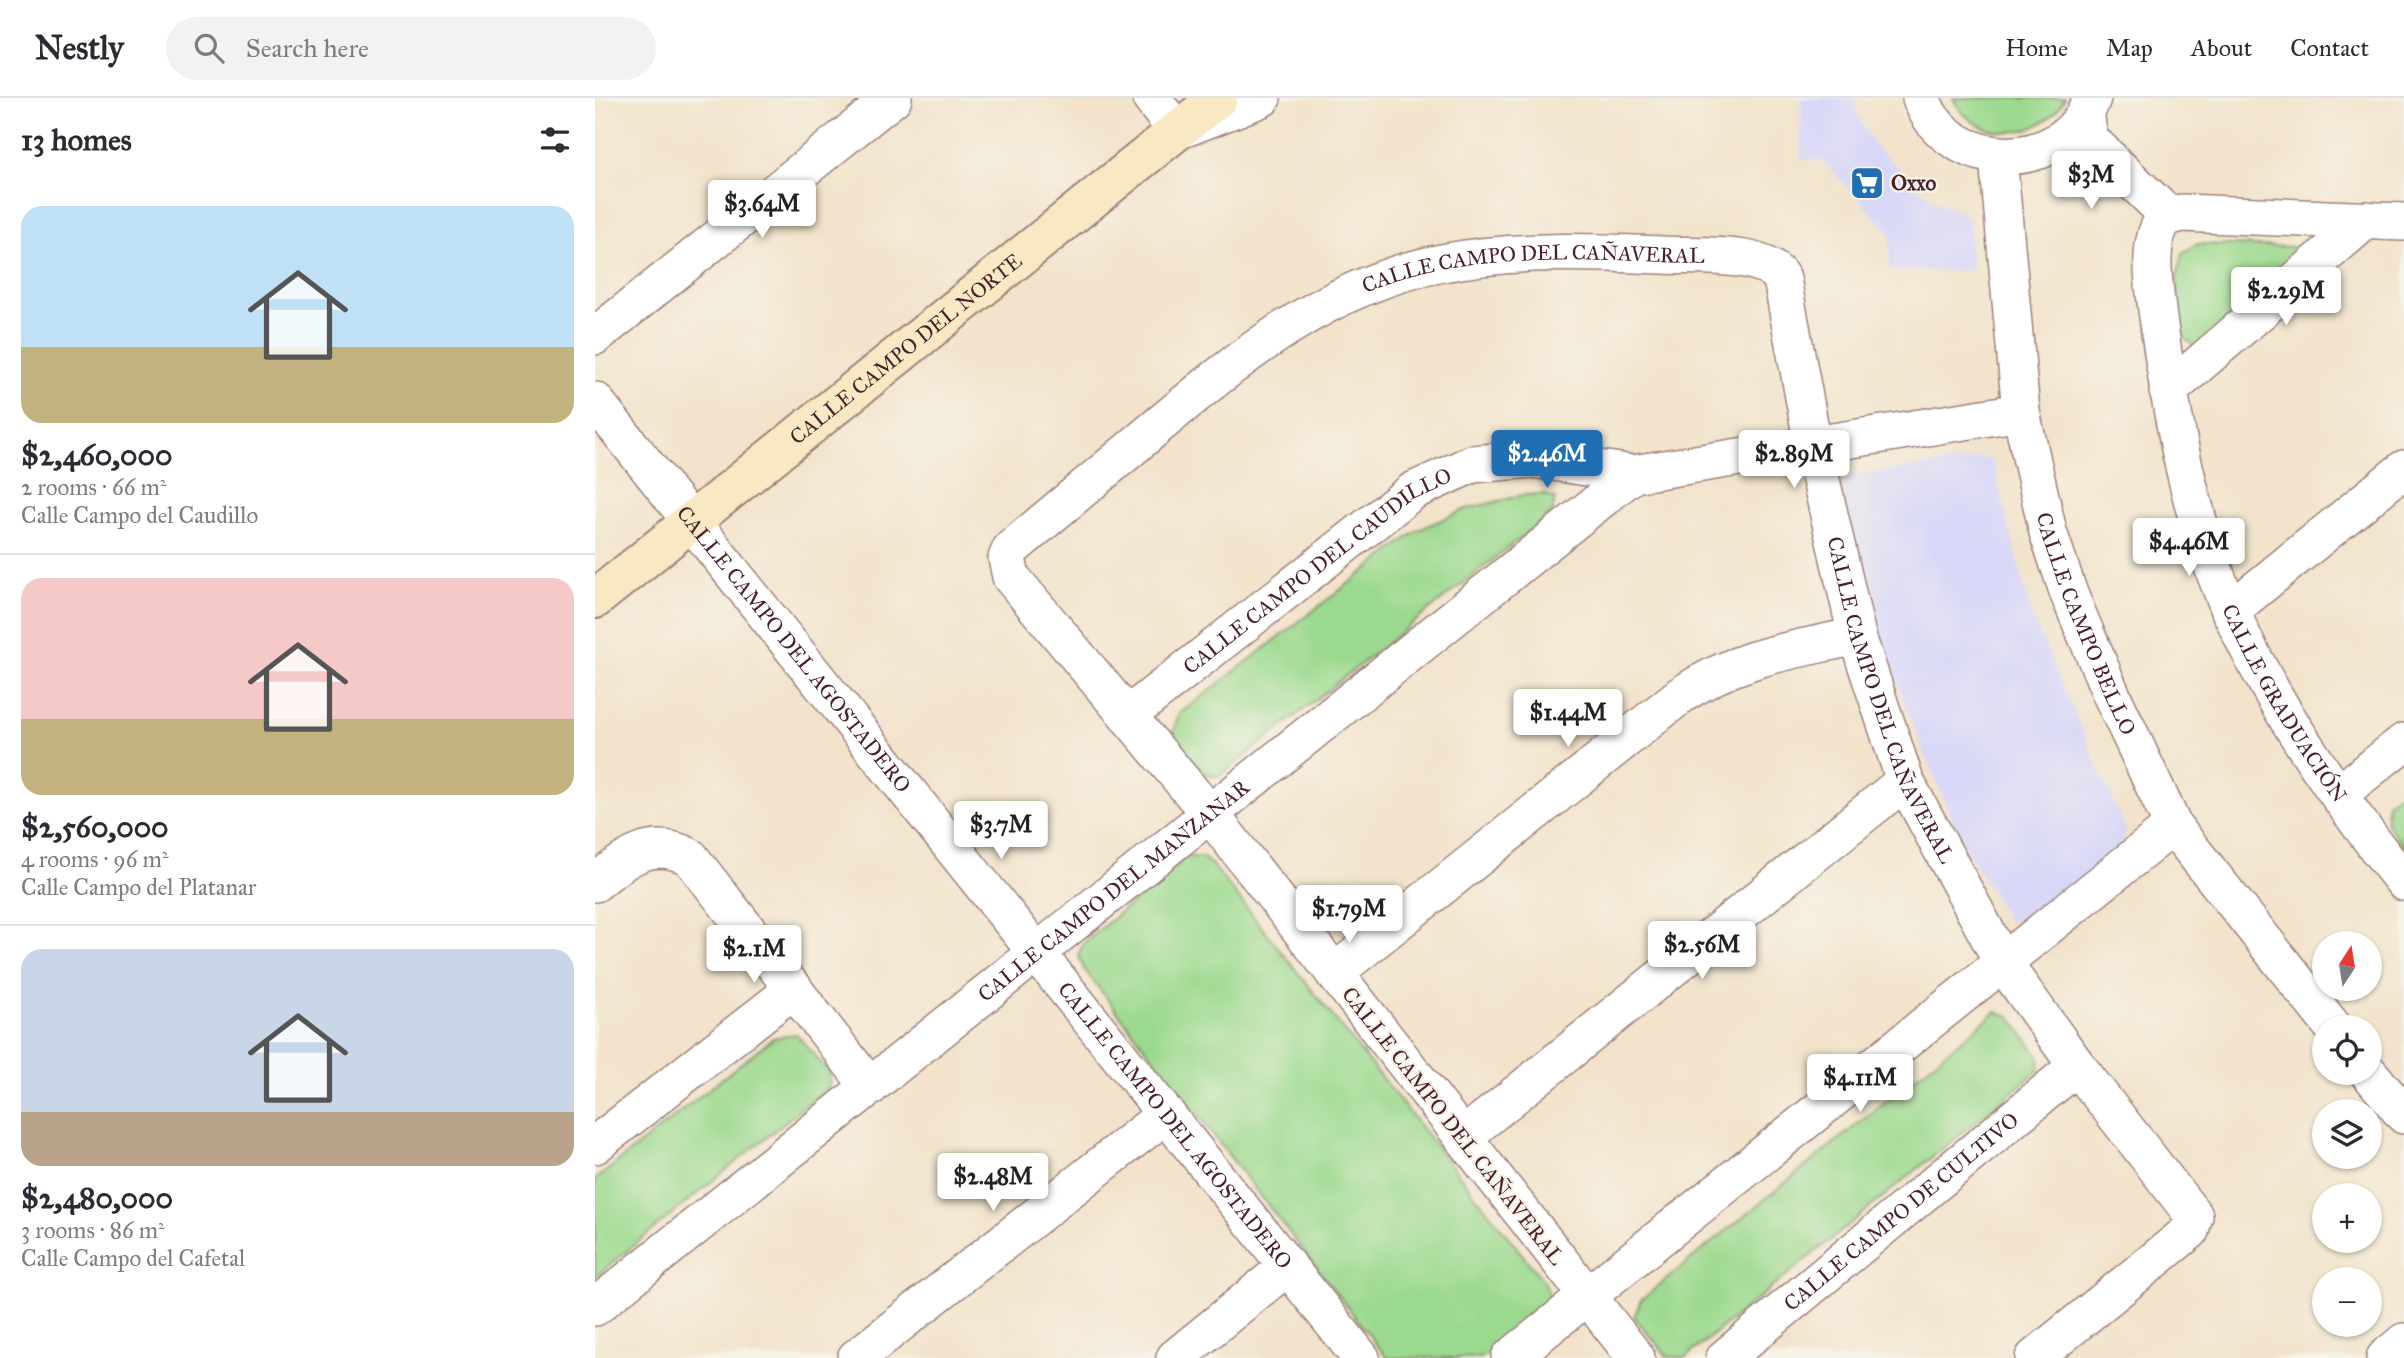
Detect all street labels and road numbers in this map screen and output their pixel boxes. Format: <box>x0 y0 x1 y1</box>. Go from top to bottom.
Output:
street label: CALLE CAMPO DEL CAÑAVERAL <box>1358 239 1705 299</box>
street label: CALLE CAMPO DEL NORTE <box>785 248 1027 450</box>
street label: CALLE CAMPO DEL CAUDILLO <box>1178 462 1456 680</box>
street label: CALLE CAMPO DEL AGOSTADERO <box>671 501 916 798</box>
street label: CALLE CAMPO BELLO <box>2031 510 2141 739</box>
street label: CALLE CAMPO DEL CAÑAVERAL <box>1822 534 1960 868</box>
street label: CALLE GRADUACIÓN <box>2216 600 2353 808</box>
street label: CALLE CAMPO DEL MANZANAR <box>973 773 1256 1008</box>
street label: CALLE CAMPO DEL AGOSTADERO <box>1052 977 1298 1274</box>
street label: CALLE CAMPO DEL CAÑAVERAL <box>1336 982 1570 1271</box>
street label: CALLE CAMPO DE CULTIVO <box>1779 1107 2024 1317</box>

